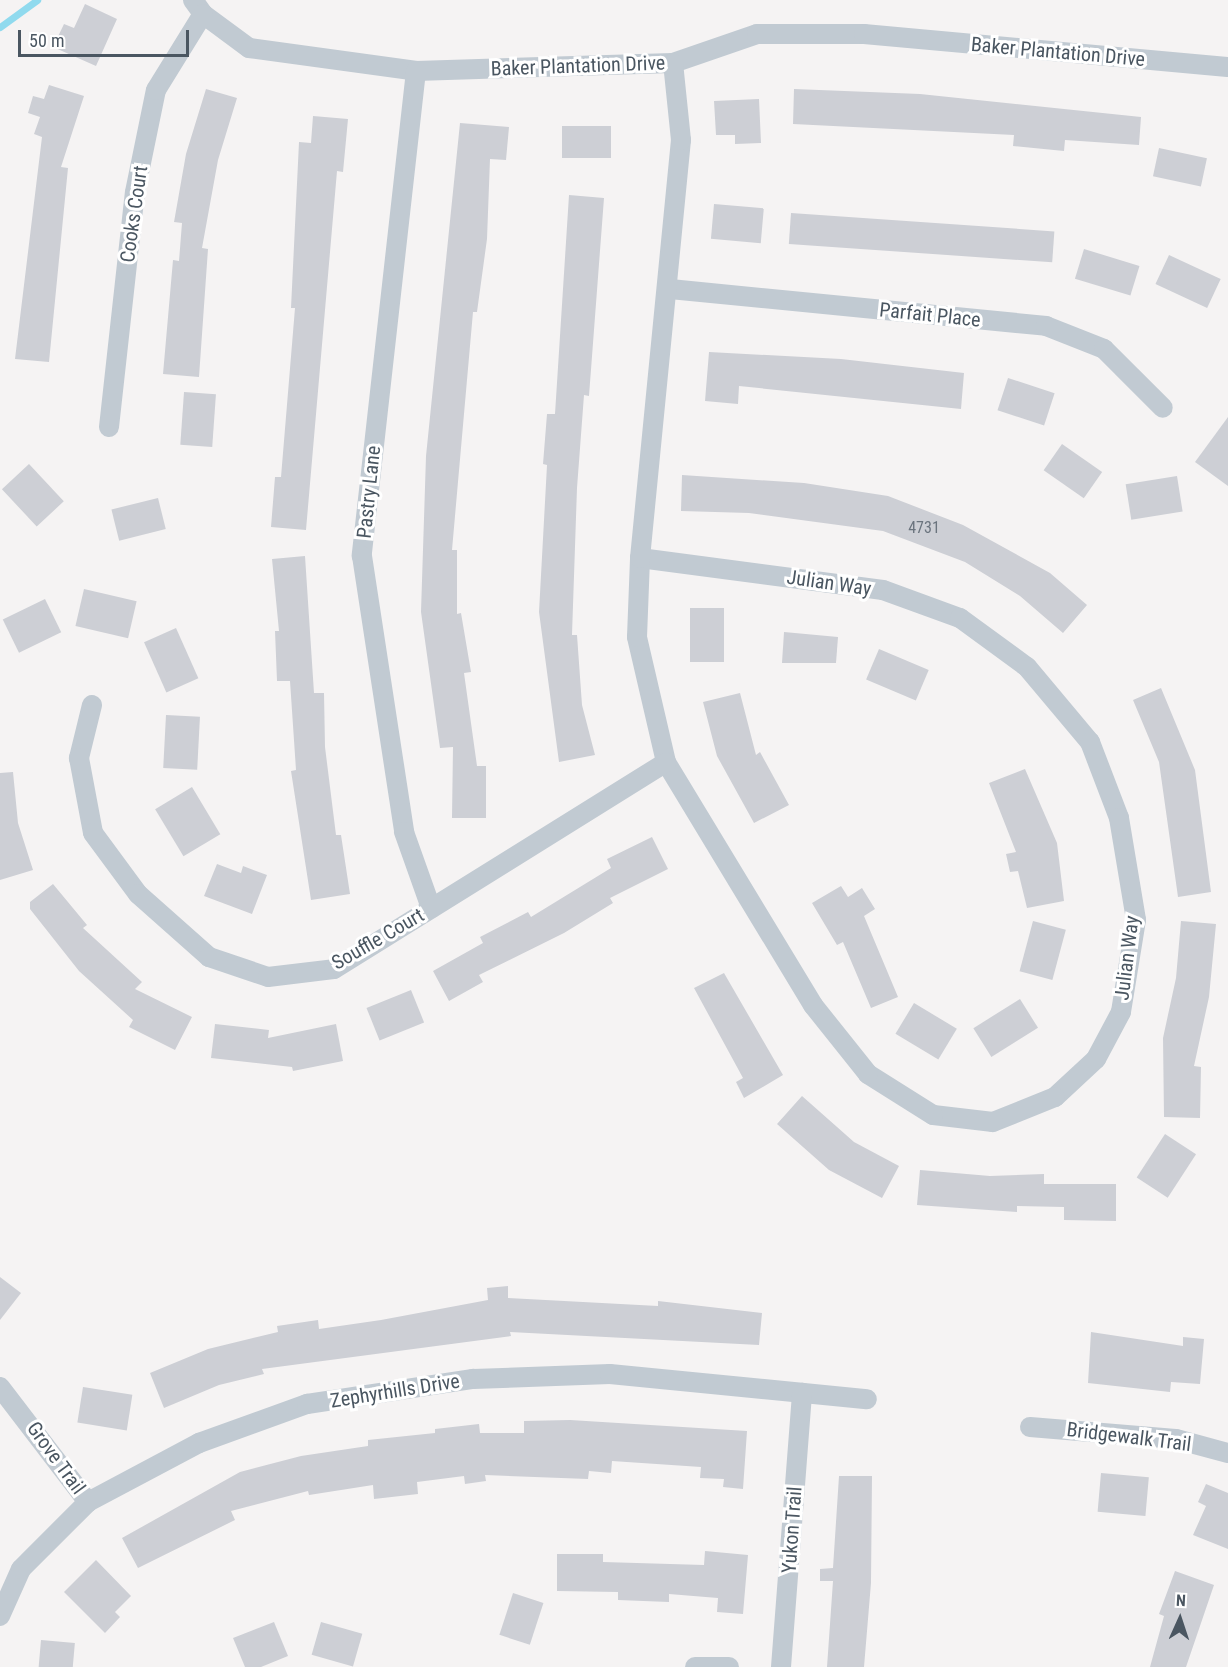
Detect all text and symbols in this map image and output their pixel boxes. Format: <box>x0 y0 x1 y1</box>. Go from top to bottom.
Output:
scale bar <box>21 18 192 56</box>
text: 50 m <box>29 30 64 51</box>
street label: Baker Plantation Drive <box>970 32 1146 72</box>
street label: Baker Plantation Drive <box>490 51 666 81</box>
street label: Cooks Court <box>115 164 153 264</box>
street label: Parfait Place <box>878 298 982 332</box>
street label: Pastry Lane <box>352 445 386 539</box>
house number: 4731 <box>908 518 940 538</box>
street label: Julian Way <box>785 565 873 601</box>
street label: Souffle Court <box>328 903 428 975</box>
street label: Julian Way <box>1110 914 1144 1002</box>
street label: Zephyrhills Drive <box>329 1369 461 1413</box>
street label: Grove Trail <box>22 1417 90 1499</box>
street label: Bridgewalk Trail <box>1065 1417 1193 1457</box>
street label: Yukon Trail <box>777 1486 807 1574</box>
north arrow <box>1150 1589 1210 1649</box>
text: N <box>1176 1591 1186 1610</box>

